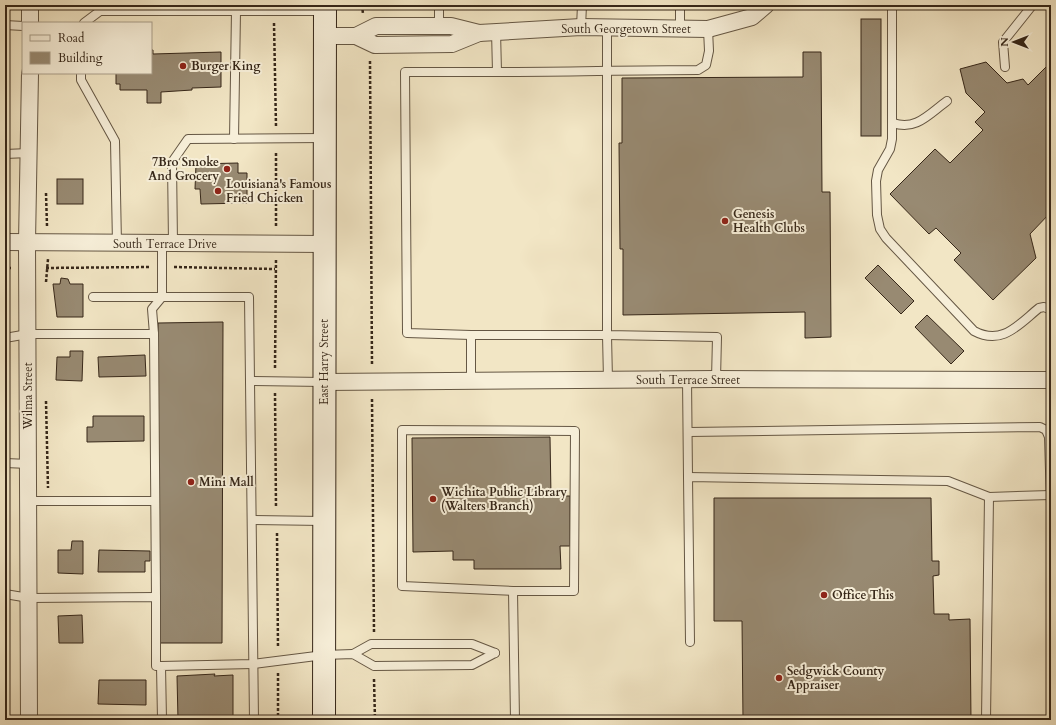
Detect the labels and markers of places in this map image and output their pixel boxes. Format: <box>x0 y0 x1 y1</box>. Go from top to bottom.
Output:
place label: Burger King <box>191 58 261 74</box>
marker: Burger King <box>178 61 188 71</box>
place label: 7Bro Smoke And Grocery <box>148 154 219 184</box>
marker: 7Bro Smoke And Grocery <box>222 164 232 174</box>
place label: Louisiana's Famous Fried Chicken <box>226 176 332 206</box>
marker: Louisiana's Famous Fried Chicken <box>213 186 223 196</box>
place label: Genesis Health Clubs <box>733 206 805 236</box>
marker: Genesis Health Clubs <box>720 216 730 226</box>
place label: Mini Mall <box>199 474 254 490</box>
marker: Mini Mall <box>186 477 196 487</box>
place label: Wichita Public Library (Walters Branch) <box>440 484 567 514</box>
marker: Wichita Public Library (Walters Branch) <box>428 494 438 504</box>
place label: Office This <box>832 587 894 603</box>
marker: Office This <box>819 590 829 600</box>
place label: Sedgwick County Appraiser <box>787 663 885 693</box>
marker: Sedgwick County Appraiser <box>774 673 784 683</box>

